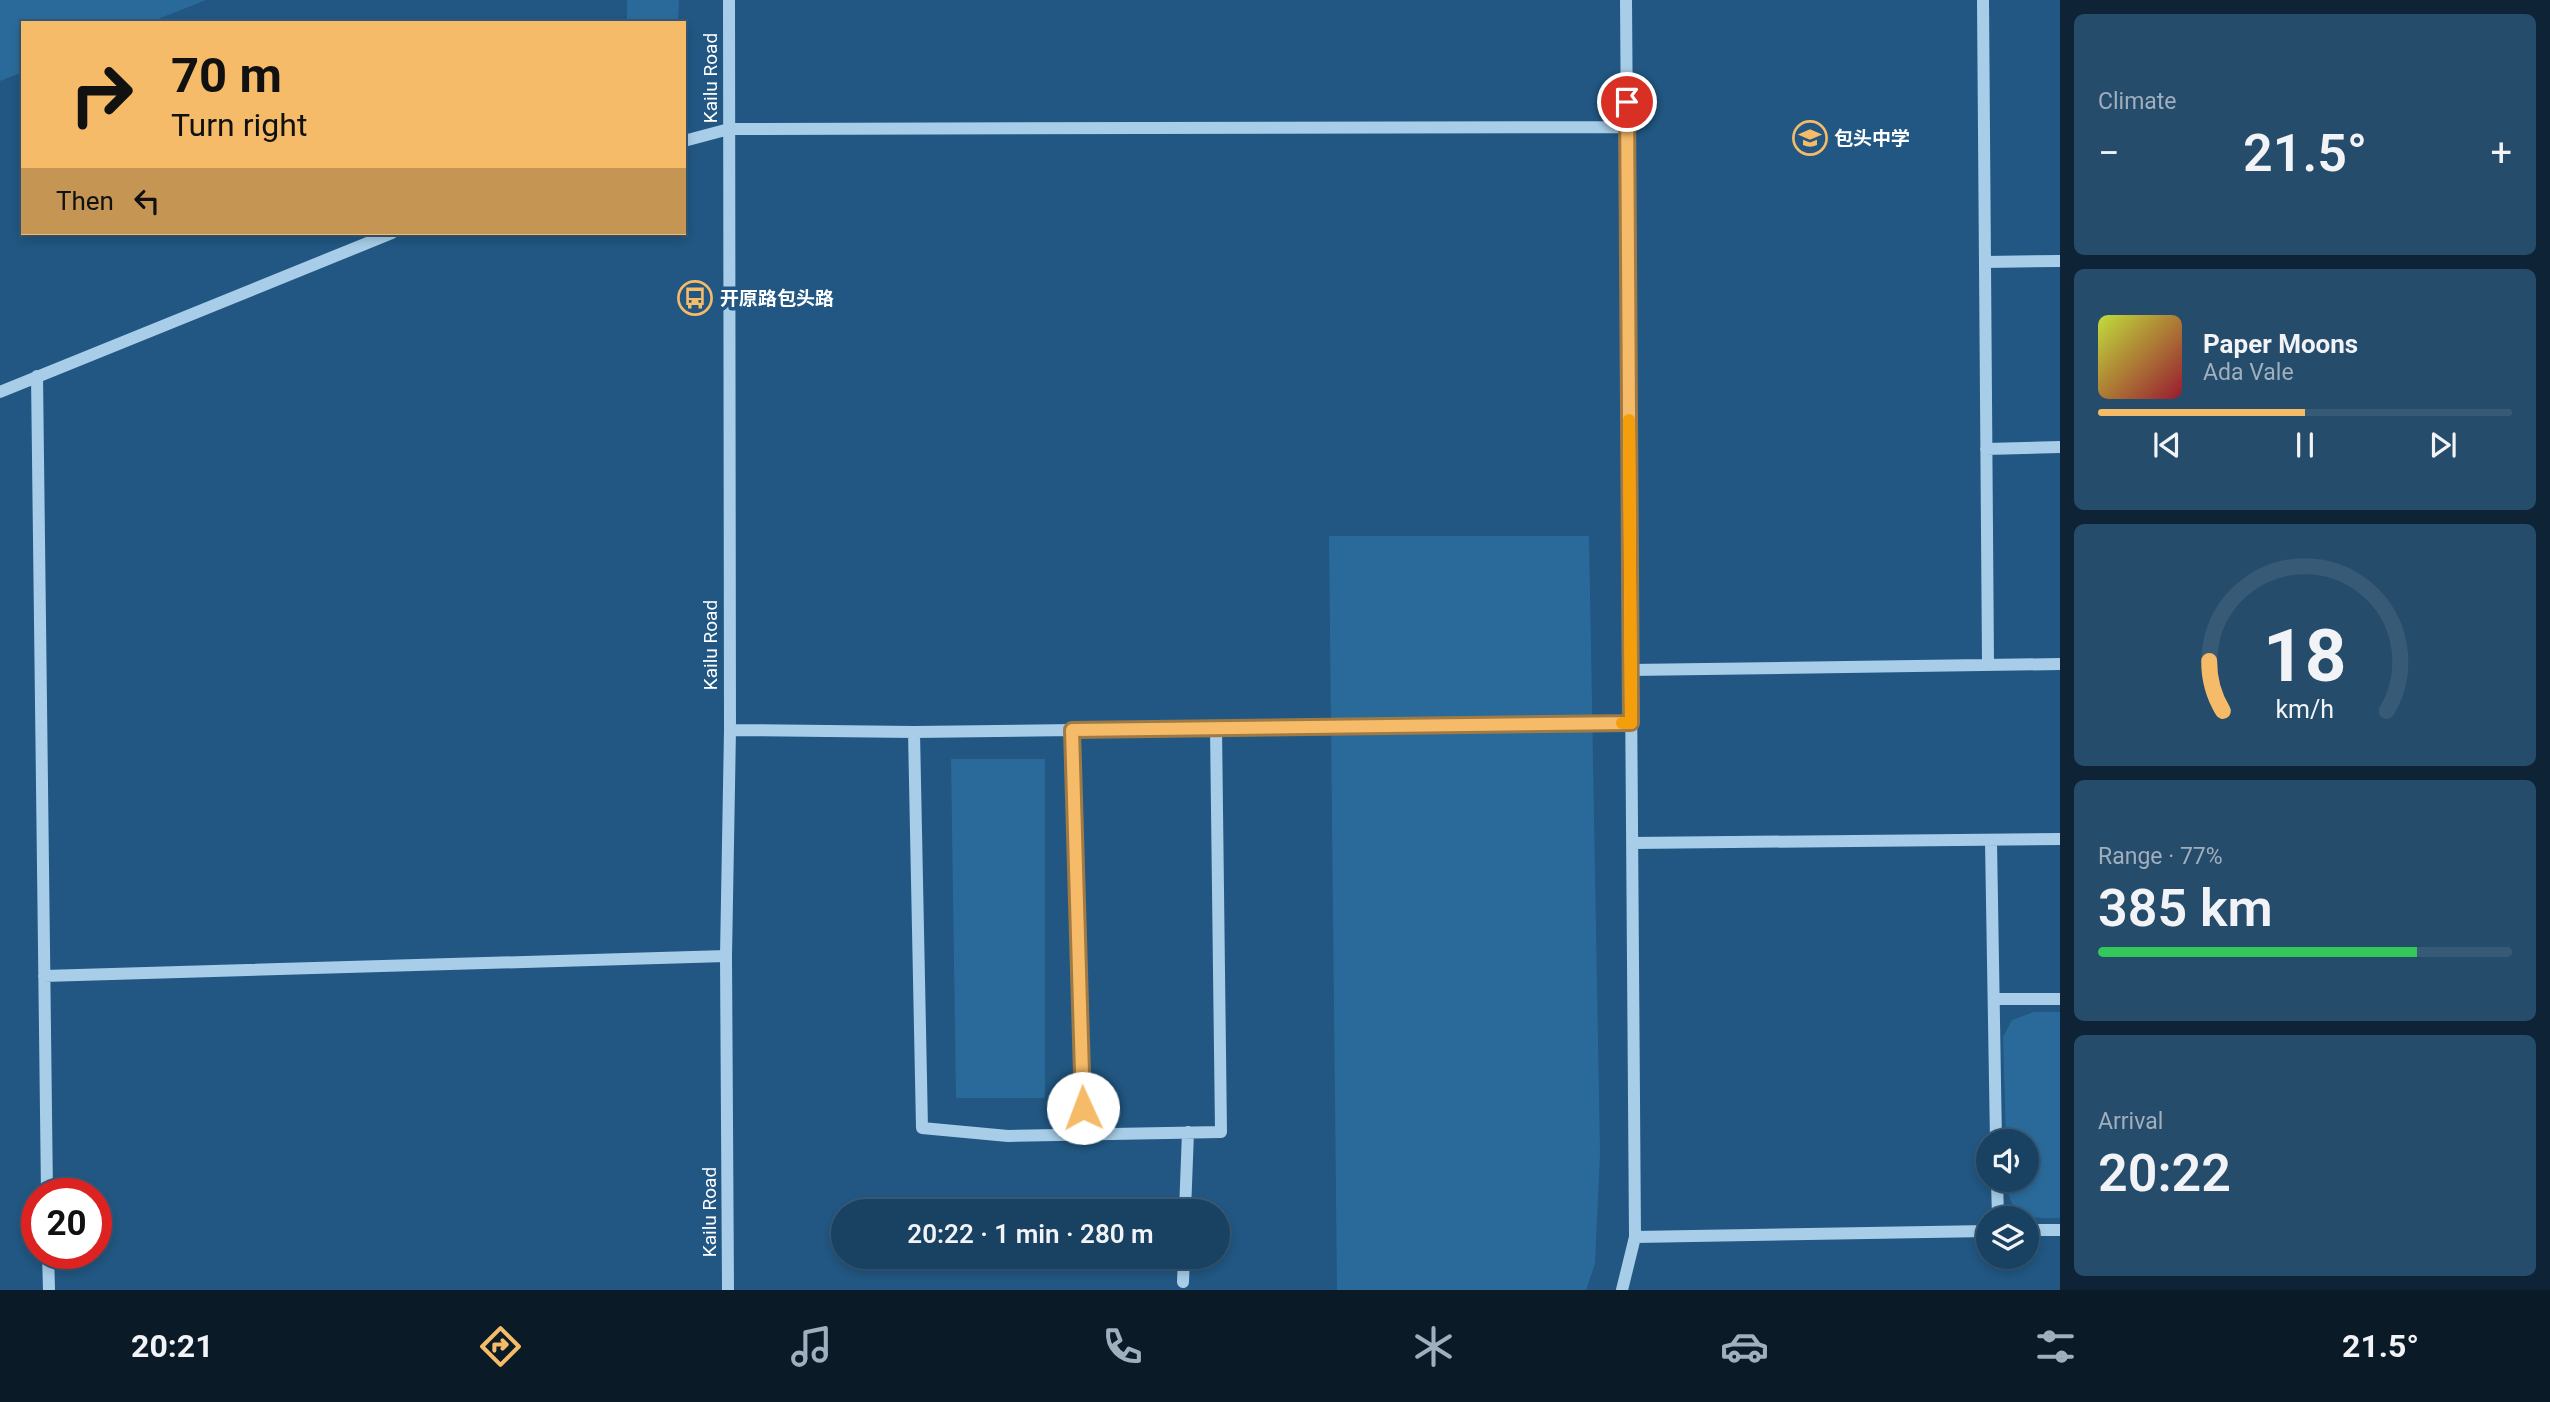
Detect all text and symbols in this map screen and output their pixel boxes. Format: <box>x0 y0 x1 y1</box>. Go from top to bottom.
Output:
street label: Kailu Road <box>699 33 722 123</box>
text: 70 m <box>171 47 282 104</box>
icon: right <box>56 49 147 140</box>
pin <box>1597 72 1657 132</box>
icon: arrive <box>1608 83 1646 121</box>
text: Climate <box>2098 88 2177 115</box>
text: Turn right <box>171 106 307 144</box>
school or university icon: 包头中学 <box>1791 119 1829 157</box>
text: 21.5° <box>2243 123 2367 184</box>
place label: 包头中学 <box>1834 127 1910 150</box>
text: − <box>2098 131 2120 175</box>
text: + <box>2490 131 2512 175</box>
icon: left <box>128 182 166 220</box>
text: Then <box>56 186 114 216</box>
bus stop icon: 开原路包头路 <box>676 279 714 317</box>
place label: 开原路包头路 <box>720 287 834 310</box>
text: Paper Moons <box>2203 329 2358 359</box>
text: Ada Vale <box>2203 359 2294 386</box>
icon: previous <box>2148 426 2186 464</box>
icon: pause <box>2286 426 2324 464</box>
icon: next <box>2424 426 2462 464</box>
street label: Kailu Road <box>699 600 722 690</box>
text: 18 <box>2263 613 2347 699</box>
text: km/h <box>2276 695 2334 724</box>
text: Range · 77% <box>2098 843 2223 870</box>
text: 385 km <box>2098 878 2273 939</box>
position arrow <box>1046 1071 1120 1145</box>
text: Arrival <box>2098 1108 2163 1135</box>
map controls <box>1976 1129 2039 1269</box>
button: sound <box>1976 1129 2039 1192</box>
text: 20:22 <box>2098 1143 2231 1204</box>
street label: Kailu Road <box>698 1167 721 1257</box>
speed limit sign: 20 <box>21 1178 112 1269</box>
button: layers <box>1976 1206 2039 1269</box>
text: 20:22 · 1 min · 280 m <box>907 1219 1154 1249</box>
icon: directions <box>476 1322 525 1371</box>
icon: music <box>787 1322 836 1371</box>
icon: phone <box>1098 1322 1147 1371</box>
icon: climate <box>1409 1322 1458 1371</box>
icon: car <box>1720 1322 1769 1371</box>
icon: filters <box>2031 1322 2080 1371</box>
text: 20:21 <box>131 1327 213 1365</box>
text: 21.5° <box>2342 1327 2419 1365</box>

